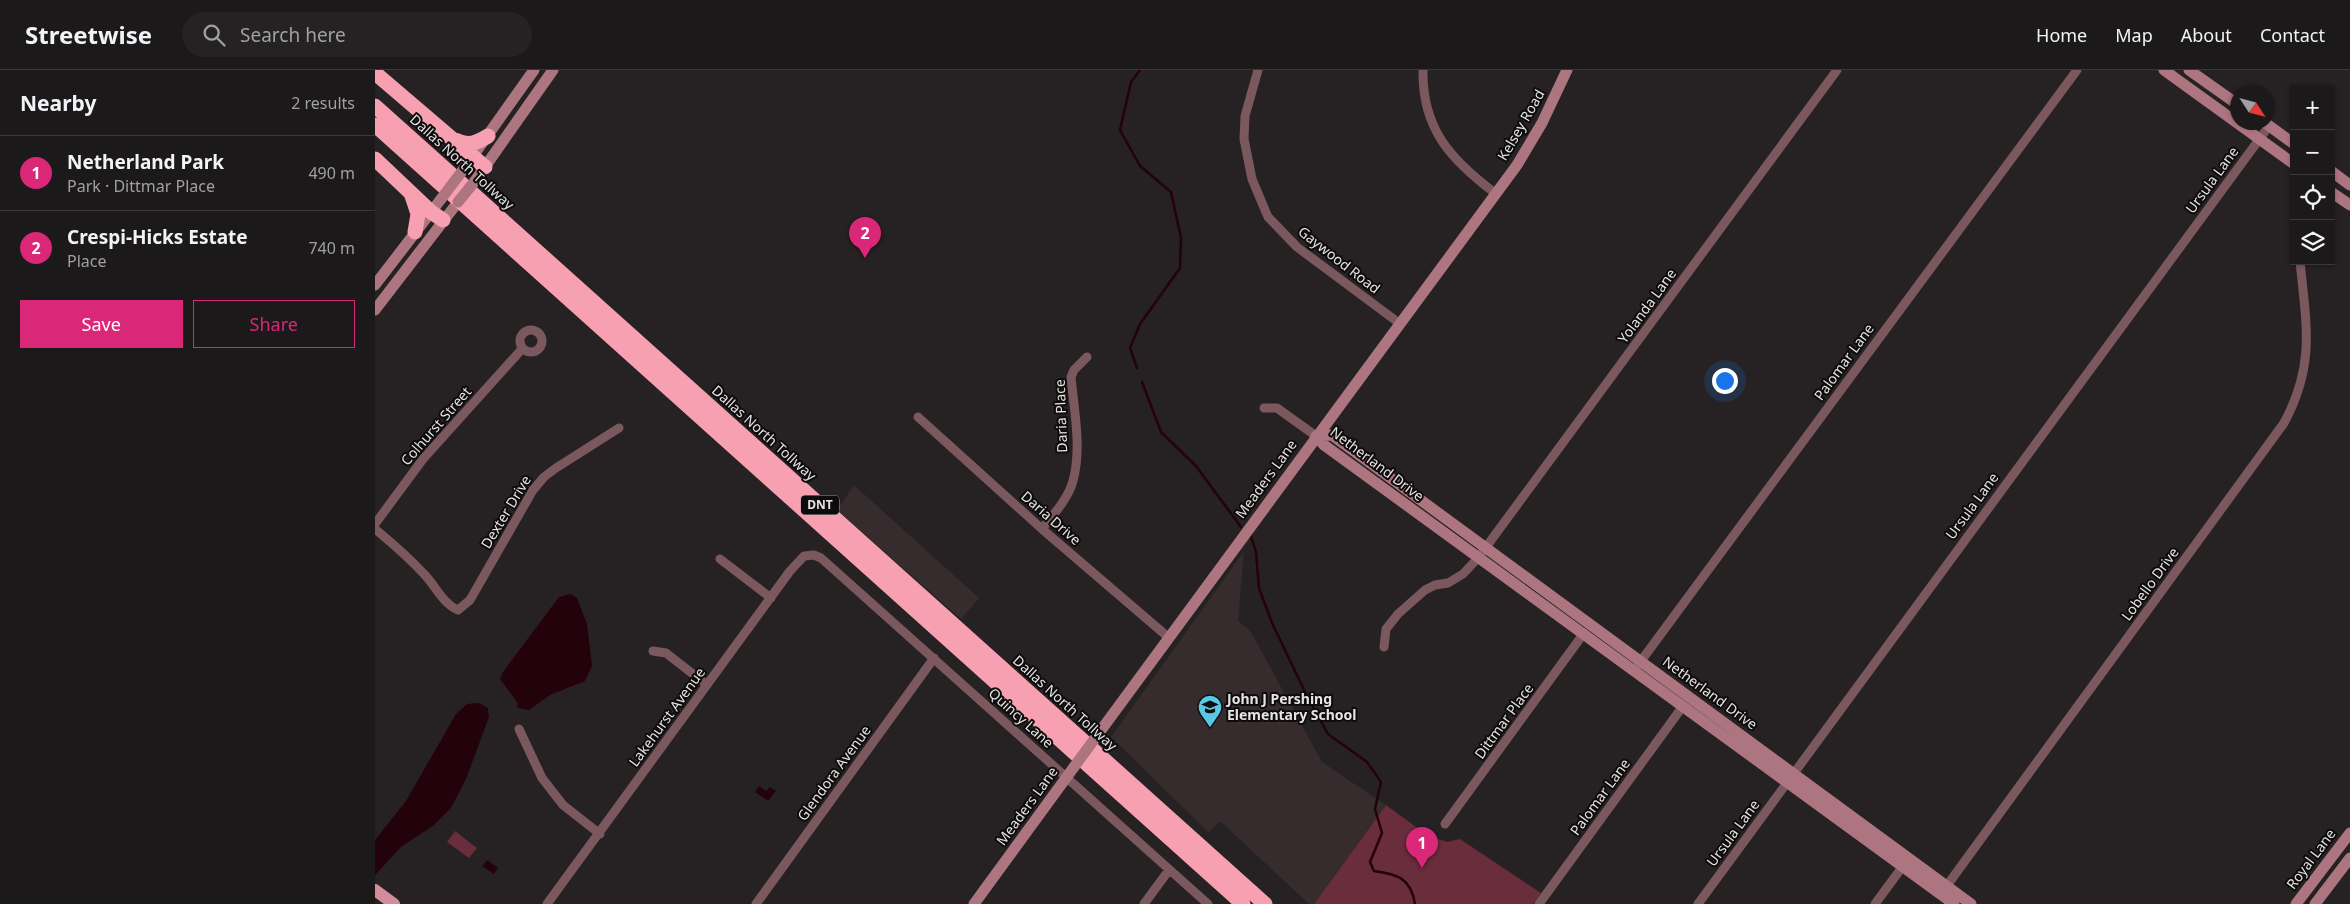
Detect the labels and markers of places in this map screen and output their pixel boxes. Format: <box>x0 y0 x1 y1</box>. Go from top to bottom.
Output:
pin: 2 <box>849 217 881 258</box>
place label: John J Pershing Elementary School <box>1225 689 1357 724</box>
school or university icon: John J Pershing Elementary School <box>1197 694 1223 728</box>
pin: 1 <box>1406 827 1438 868</box>

